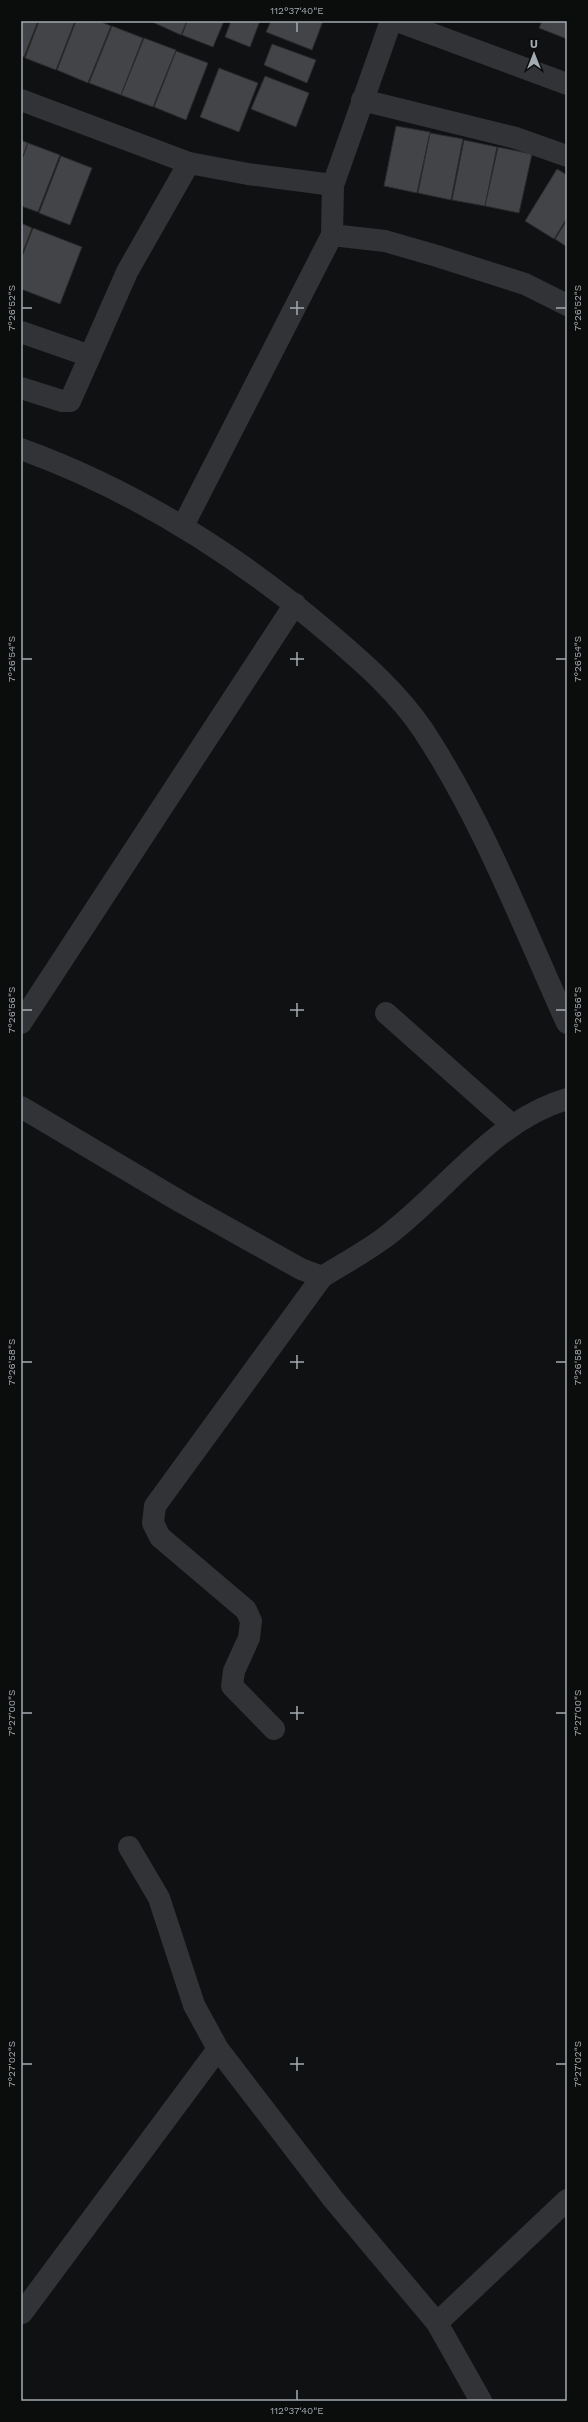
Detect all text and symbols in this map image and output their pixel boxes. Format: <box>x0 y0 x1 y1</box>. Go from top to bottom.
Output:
text: 112°37'40"E <box>270 5 324 16</box>
north arrow <box>514 34 554 74</box>
text: U <box>530 38 538 51</box>
text: 7°26'52"S <box>6 285 17 331</box>
text: 7°26'52"S <box>572 285 583 331</box>
text: 7°26'54"S <box>6 636 17 682</box>
text: 7°26'54"S <box>572 636 583 682</box>
text: 7°26'56"S <box>6 987 17 1033</box>
text: 7°26'56"S <box>572 987 583 1033</box>
text: 7°26'58"S <box>6 1339 17 1385</box>
text: 7°26'58"S <box>572 1339 583 1385</box>
text: 7°27'00"S <box>6 1690 17 1736</box>
text: 7°27'00"S <box>572 1690 583 1736</box>
text: 7°27'02"S <box>6 2041 17 2087</box>
text: 7°27'02"S <box>572 2041 583 2087</box>
text: 112°37'40"E <box>270 2405 324 2416</box>

